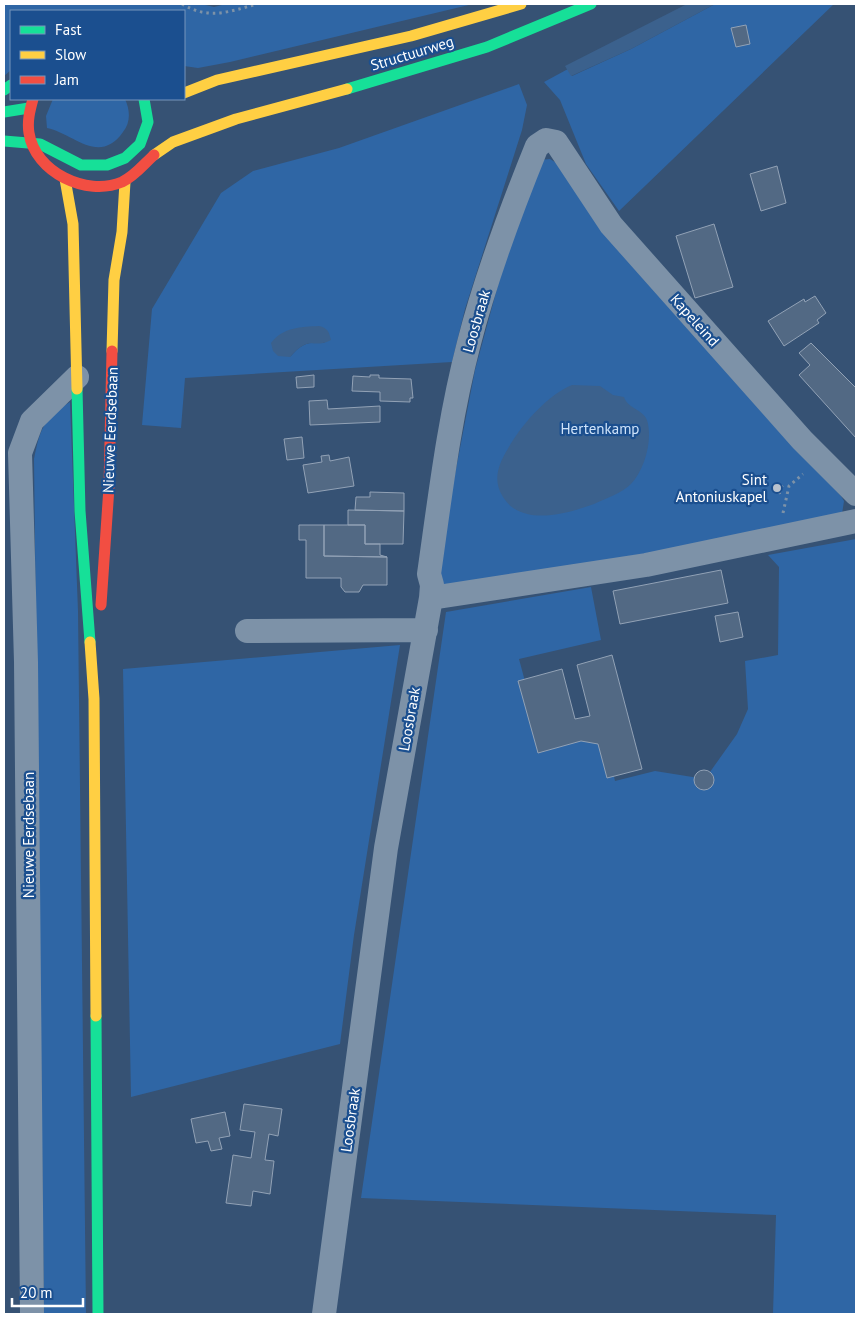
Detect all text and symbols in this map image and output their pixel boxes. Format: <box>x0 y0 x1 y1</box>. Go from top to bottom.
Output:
legend <box>10 10 185 100</box>
text: Fast <box>55 20 82 39</box>
street label: Structuurweg <box>368 31 456 75</box>
text: Slow <box>55 45 86 64</box>
text: Jam <box>54 70 79 89</box>
street label: Loosbraak <box>458 287 494 355</box>
street label: Kapeleind <box>666 290 724 350</box>
street label: Nieuwe Eerdsebaan <box>98 367 122 493</box>
park label: Hertenkamp <box>561 419 639 438</box>
place label: Sint Antoniuskapel <box>676 470 768 506</box>
marker: Sint Antoniuskapel <box>771 482 783 494</box>
street label: Loosbraak <box>394 685 424 752</box>
street label: Nieuwe Eerdsebaan <box>19 772 38 898</box>
street label: Loosbraak <box>336 1086 364 1153</box>
scale bar <box>12 1276 84 1308</box>
text: 20 m <box>20 1283 53 1302</box>

